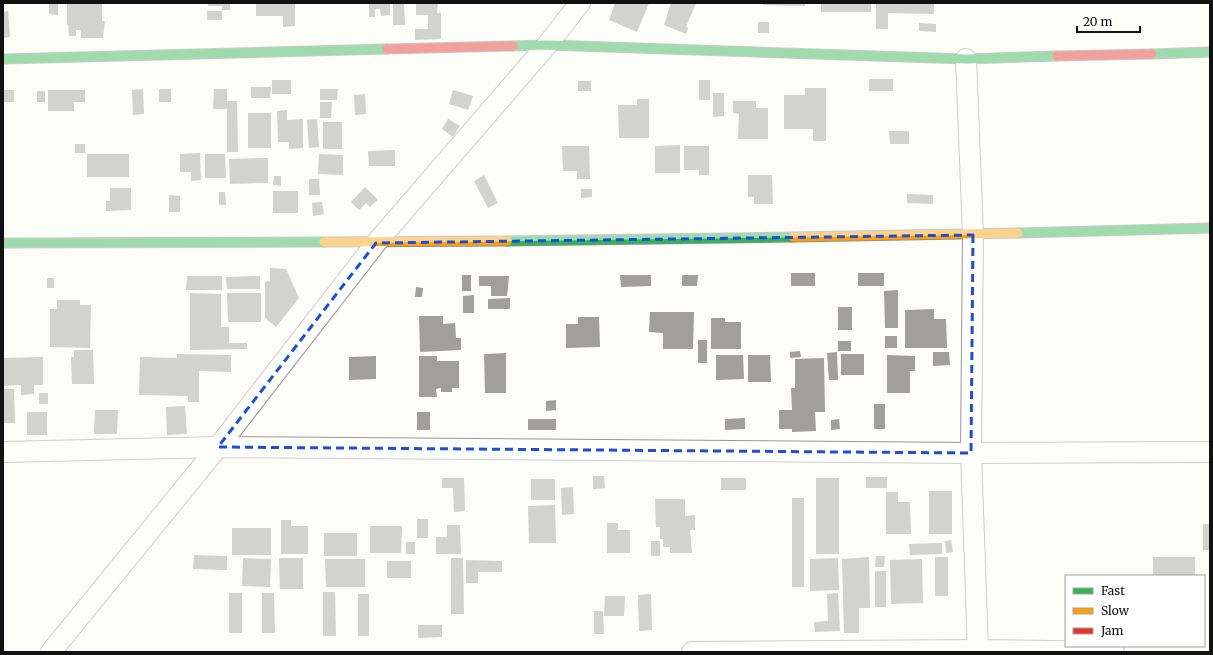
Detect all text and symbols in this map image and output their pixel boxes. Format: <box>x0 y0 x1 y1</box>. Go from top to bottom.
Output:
scale bar <box>1077 8 1140 34</box>
text: 20 m <box>1083 14 1112 29</box>
legend <box>1065 575 1205 647</box>
text: Fast <box>1101 583 1125 598</box>
text: Slow <box>1101 603 1130 618</box>
text: Jam <box>1100 623 1124 638</box>

